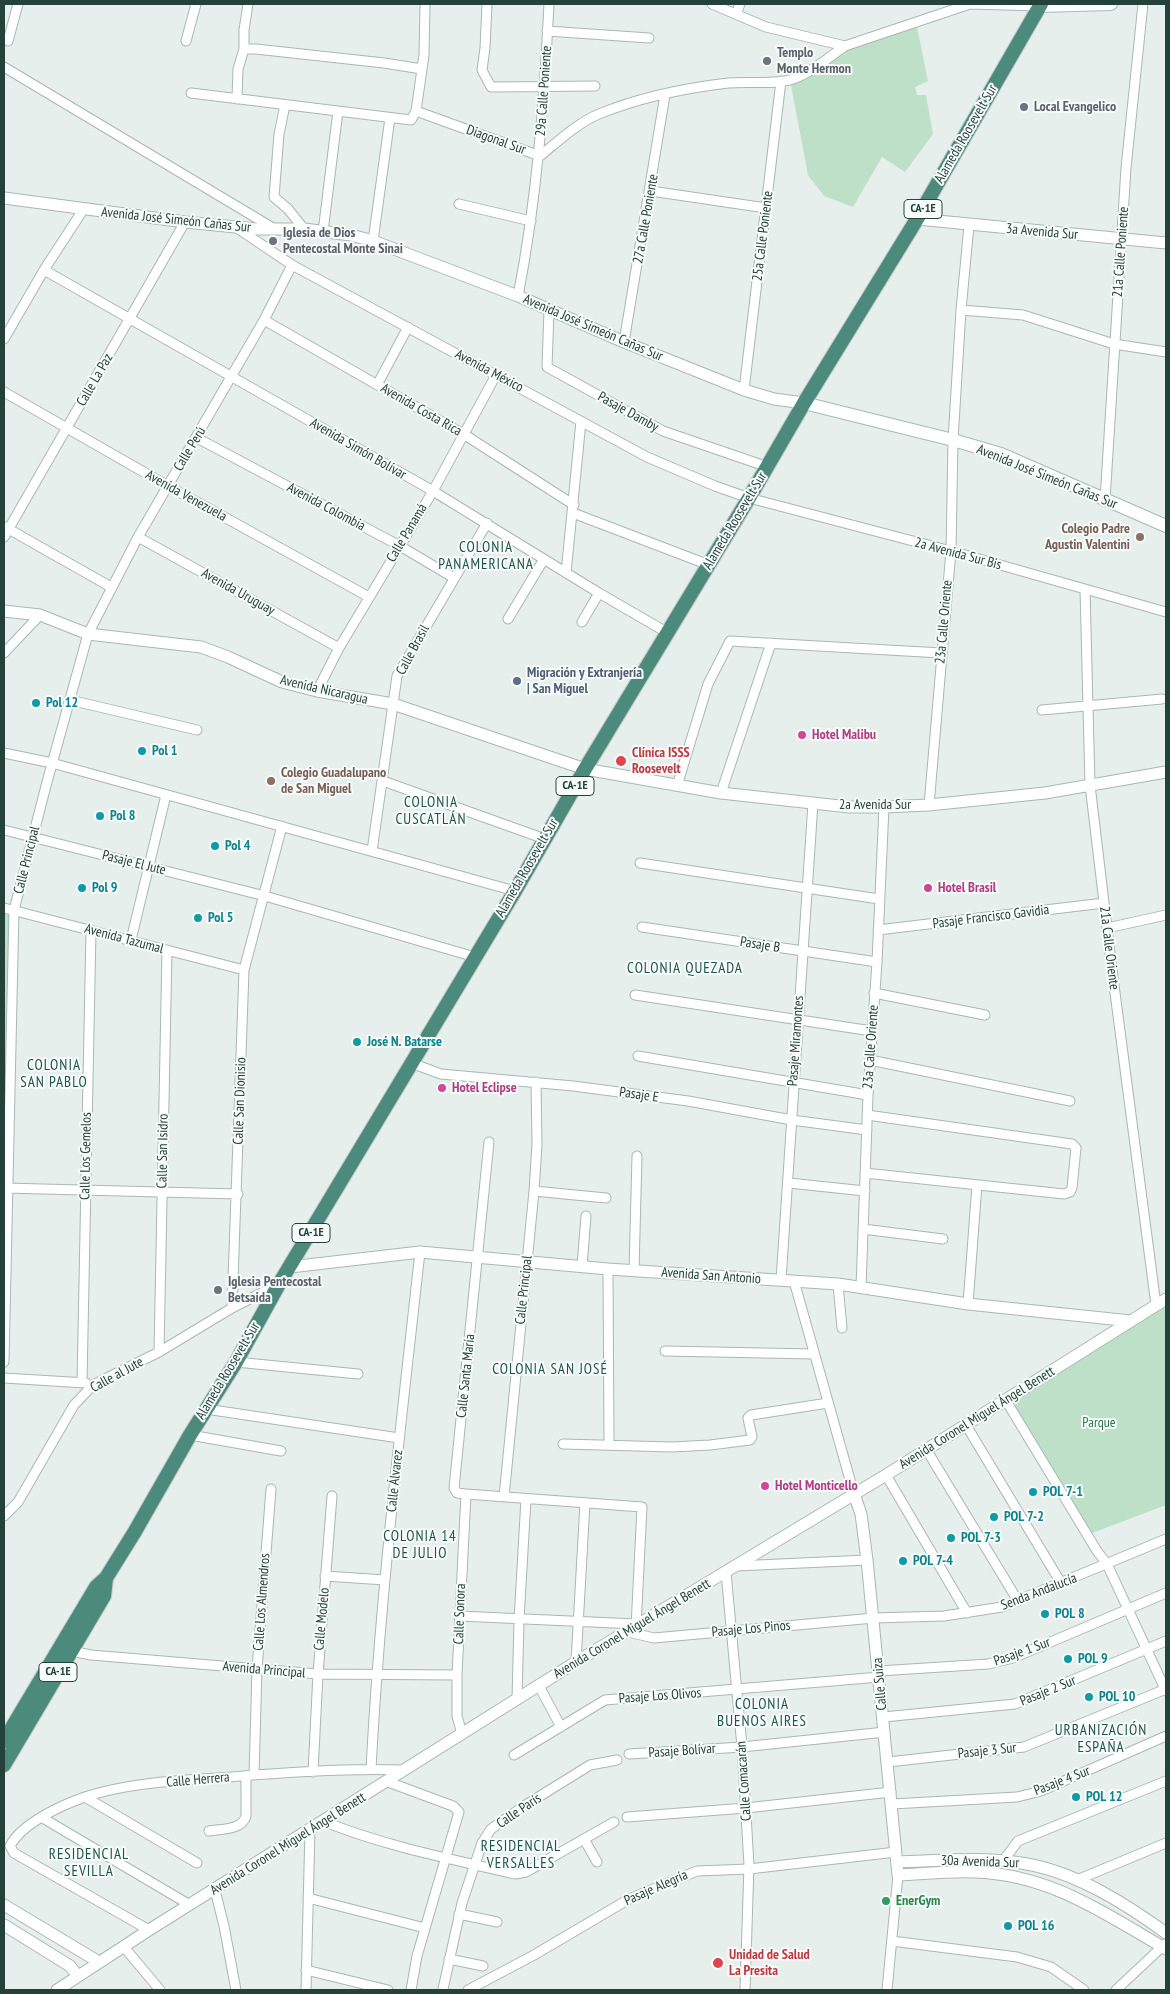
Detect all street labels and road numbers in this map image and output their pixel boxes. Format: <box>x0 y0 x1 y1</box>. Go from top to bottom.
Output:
street label: 29a Calle Poniente <box>532 45 556 137</box>
street label: Alameda Roosevelt Sur <box>931 82 1001 186</box>
street label: Diagonal Sur <box>464 122 528 158</box>
street label: 27a Calle Poniente <box>630 173 662 265</box>
street label: 25a Calle Poniente <box>749 190 777 282</box>
road number: CA-1E <box>904 200 942 218</box>
street label: Avenida José Simeón Cañas Sur <box>100 204 252 236</box>
street label: 21a Calle Poniente <box>1109 206 1133 298</box>
street label: 3a Avenida Sur <box>1005 220 1079 244</box>
street label: Avenida José Simeón Cañas Sur <box>521 291 665 365</box>
street label: Avenida México <box>452 346 526 396</box>
street label: Calle La Paz <box>73 351 117 409</box>
street label: Avenida Costa Rica <box>377 380 465 440</box>
street label: Pasaje Damby <box>595 388 661 436</box>
street label: Avenida Simón Bolívar <box>307 415 409 483</box>
street label: Calle Perú <box>170 424 210 474</box>
street label: Avenida José Simeón Cañas Sur <box>974 441 1120 513</box>
street label: Avenida Venezuela <box>142 467 230 525</box>
street label: Alameda Roosevelt Sur <box>699 469 771 573</box>
street label: Avenida Colombia <box>284 479 368 535</box>
street label: Calle Panamá <box>383 501 431 565</box>
street label: 2a Avenida Sur Bis <box>913 534 1003 574</box>
street label: Avenida Uruguay <box>198 565 278 619</box>
street label: 23a Calle Oriente <box>932 579 956 665</box>
street label: Calle Brasil <box>393 622 433 678</box>
street label: Avenida Nicaragua <box>278 672 370 708</box>
road number: CA-1E <box>556 776 594 796</box>
street label: 2a Avenida Sur <box>839 797 911 813</box>
street label: Alameda Roosevelt Sur <box>492 816 562 920</box>
street label: Calle Principal <box>10 824 44 896</box>
street label: Pasaje El Jute <box>101 847 167 879</box>
street label: Pasaje Francisco Gavidia <box>932 902 1050 932</box>
street label: 21a Calle Oriente <box>1096 905 1122 991</box>
street label: Avenida Tazumal <box>83 920 165 958</box>
street label: Pasaje B <box>739 934 781 956</box>
street label: Pasaje Miramontes <box>784 995 808 1087</box>
street label: 23a Calle Oriente <box>860 1004 882 1090</box>
street label: Calle San Dionisio <box>230 1057 250 1145</box>
street label: Pasaje E <box>618 1084 660 1106</box>
street label: Calle Los Gemelos <box>77 1112 95 1200</box>
street label: Calle San Isidro <box>154 1113 172 1189</box>
road number: CA-1E <box>292 1224 330 1242</box>
street label: Calle Principal <box>512 1255 536 1325</box>
street label: Avenida San Antonio <box>661 1264 761 1288</box>
street label: Alameda Roosevelt Sur <box>192 1319 264 1423</box>
street label: Calle Santa María <box>453 1333 479 1419</box>
street label: Calle al Jute <box>88 1354 146 1396</box>
street label: Avenida Coronel Miguel Ángel Benett <box>896 1363 1058 1473</box>
street label: Calle Álvarez <box>383 1449 407 1513</box>
street label: Calle Los Almendros <box>250 1553 274 1651</box>
street label: Senda Andalucía <box>999 1570 1079 1614</box>
street label: Avenida Coronel Miguel Ángel Benett <box>550 1575 714 1683</box>
street label: Calle Sonora <box>451 1583 469 1645</box>
street label: Calle Modelo <box>311 1587 333 1651</box>
street label: Pasaje Los Pinos <box>711 1617 791 1641</box>
street label: Pasaje 1 Sur <box>992 1634 1052 1670</box>
street label: Calle Suiza <box>869 1657 891 1711</box>
street label: Avenida Principal <box>222 1658 306 1682</box>
road number: CA-1E <box>39 1662 77 1681</box>
street label: Pasaje 2 Sur <box>1018 1672 1078 1710</box>
street label: Pasaje Los Olivos <box>618 1685 702 1707</box>
street label: Pasaje Bolívar <box>648 1740 716 1762</box>
street label: Calle Comacarán <box>733 1740 755 1822</box>
street label: Pasaje 3 Sur <box>957 1740 1017 1762</box>
street label: Pasaje 4 Sur <box>1032 1763 1092 1799</box>
street label: Calle Herrera <box>166 1769 230 1791</box>
street label: Avenida Coronel Miguel Ángel Benett <box>207 1789 369 1899</box>
street label: Calle París <box>493 1790 545 1832</box>
street label: 30a Avenida Sur <box>941 1852 1019 1872</box>
street label: Pasaje Alegría <box>622 1867 690 1909</box>

